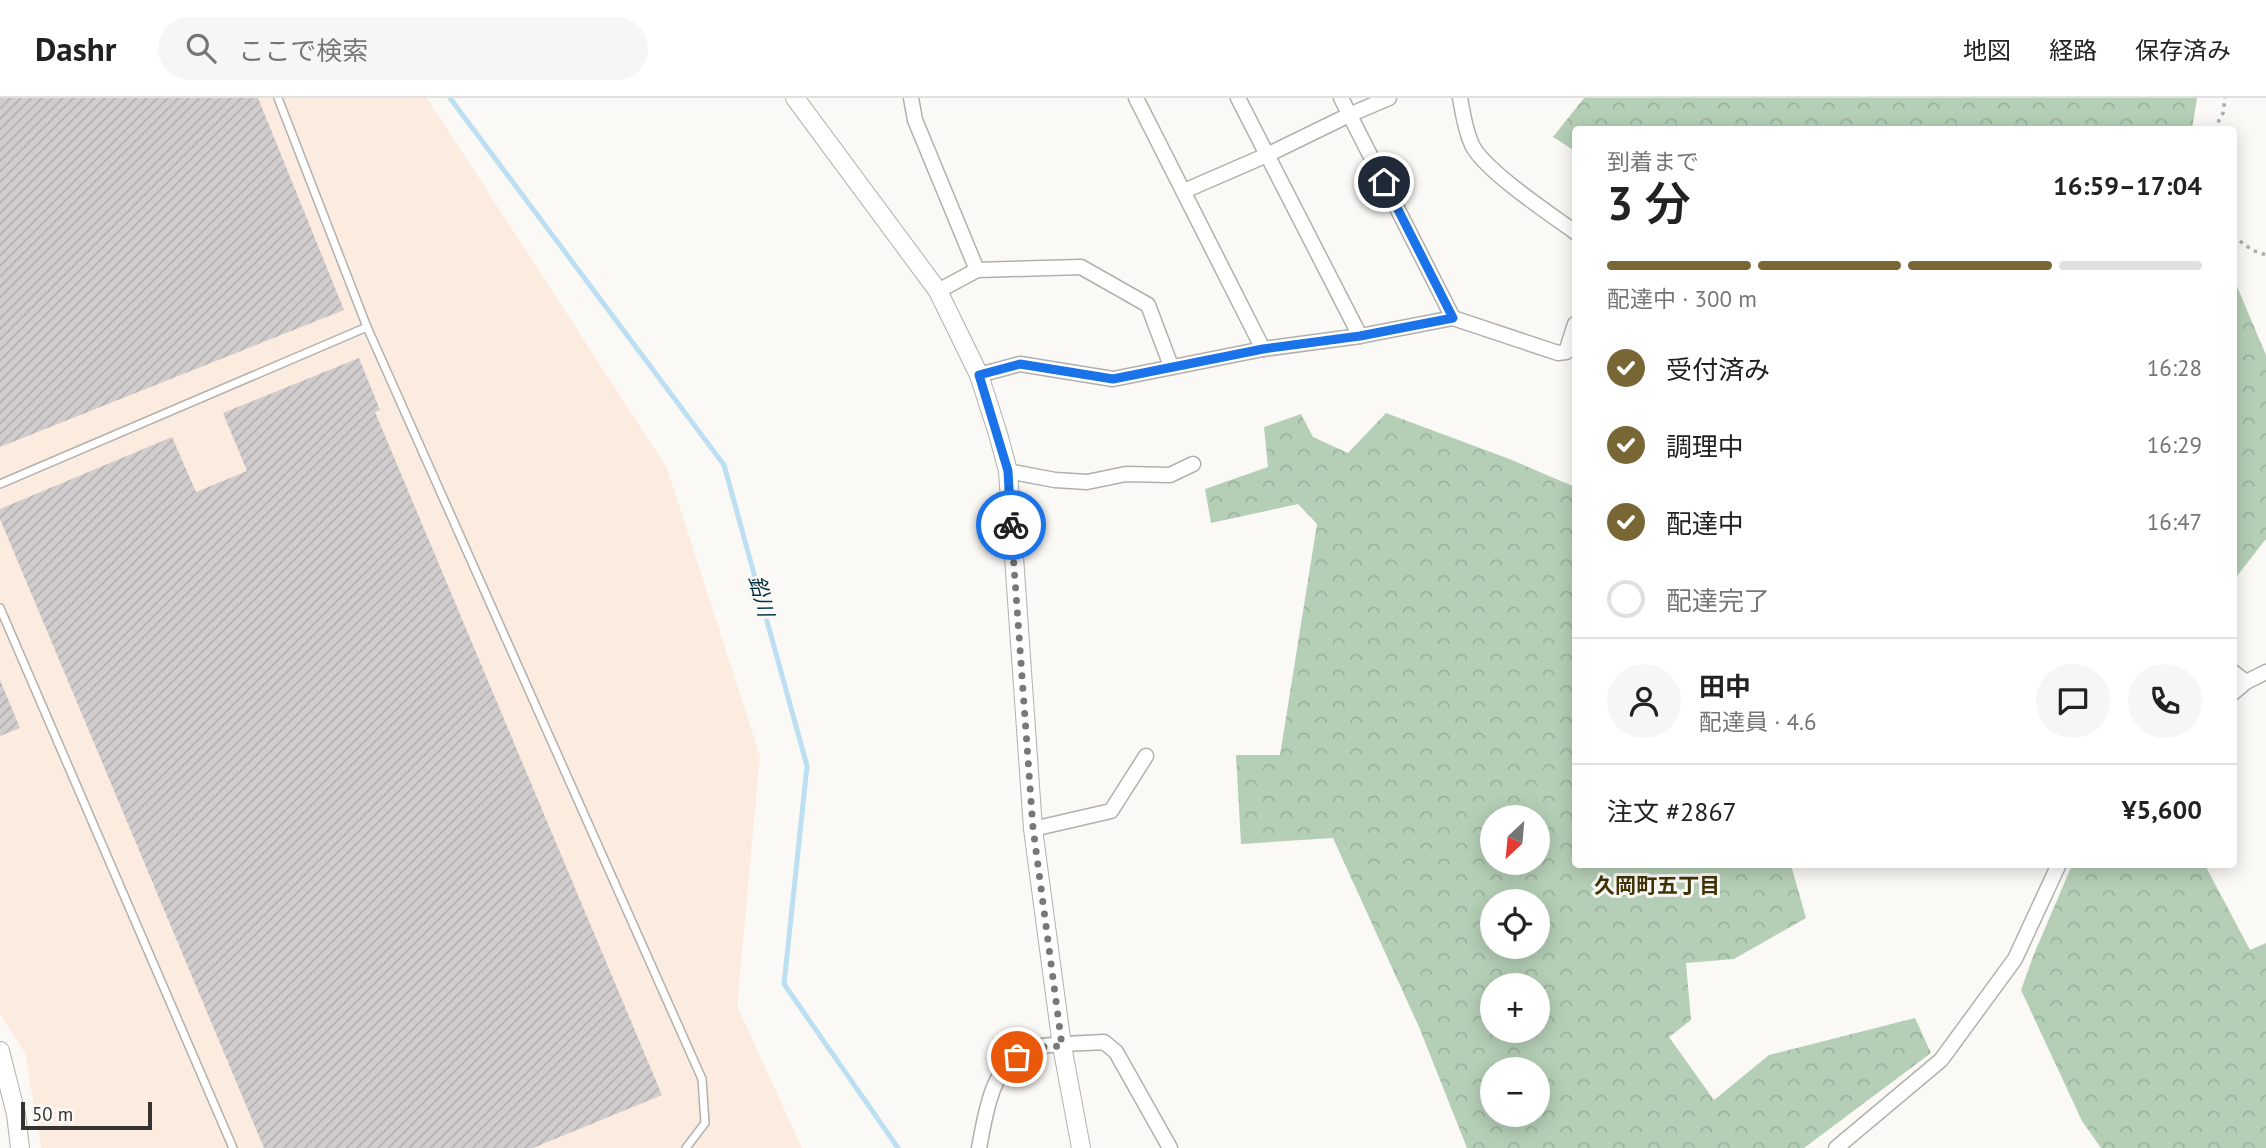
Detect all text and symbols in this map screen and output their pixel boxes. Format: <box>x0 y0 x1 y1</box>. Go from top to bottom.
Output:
search box <box>158 17 648 80</box>
text: Dashr <box>35 27 116 70</box>
icon: search <box>182 29 220 67</box>
text: ここで検索 <box>238 34 368 67</box>
text: 地図 <box>1963 35 2011 66</box>
text: 経路 <box>2049 35 2097 66</box>
text: 保存済み <box>2135 35 2231 66</box>
text: 到着まで <box>1607 147 1699 176</box>
pin <box>1354 152 1414 212</box>
icon: home <box>1365 163 1403 201</box>
text: 16:59–17:04 <box>2053 169 2202 202</box>
text: 3 分 <box>1607 173 1691 233</box>
text: 配達中 · 300 m <box>1607 284 1757 313</box>
icon: check <box>1607 349 1645 387</box>
text: 受付済み <box>1666 353 1770 386</box>
text: 16:28 <box>2147 353 2202 382</box>
icon: check <box>1607 426 1645 464</box>
text: 調理中 <box>1666 430 1744 463</box>
text: 16:29 <box>2147 430 2202 459</box>
courier <box>976 490 1046 560</box>
icon: check <box>1607 503 1645 541</box>
icon: bike <box>992 506 1030 544</box>
text: 配達中 <box>1666 507 1744 540</box>
text: 16:47 <box>2147 507 2202 536</box>
water label: 鉛川 <box>743 572 780 622</box>
text: 配達完了 <box>1666 584 1770 617</box>
button: person <box>1607 664 1681 738</box>
button: chat <box>2036 664 2110 738</box>
button: phone <box>2128 664 2202 738</box>
text: 田中 <box>1699 670 1751 703</box>
text: 配達員 · 4.6 <box>1699 707 1816 736</box>
text: ¥5,600 <box>2122 793 2202 826</box>
text: 注文 #2867 <box>1607 795 1737 828</box>
north arrow <box>1480 805 1550 875</box>
map controls <box>1480 805 1550 1127</box>
district label: 久岡町五丁目 <box>1594 872 1720 899</box>
button: locate <box>1480 889 1550 959</box>
button: + <box>1480 973 1550 1043</box>
pin <box>987 1027 1047 1087</box>
icon: bag <box>998 1038 1036 1076</box>
button: − <box>1480 1057 1550 1127</box>
scale bar <box>21 1099 152 1131</box>
text: 50 m <box>32 1102 73 1126</box>

